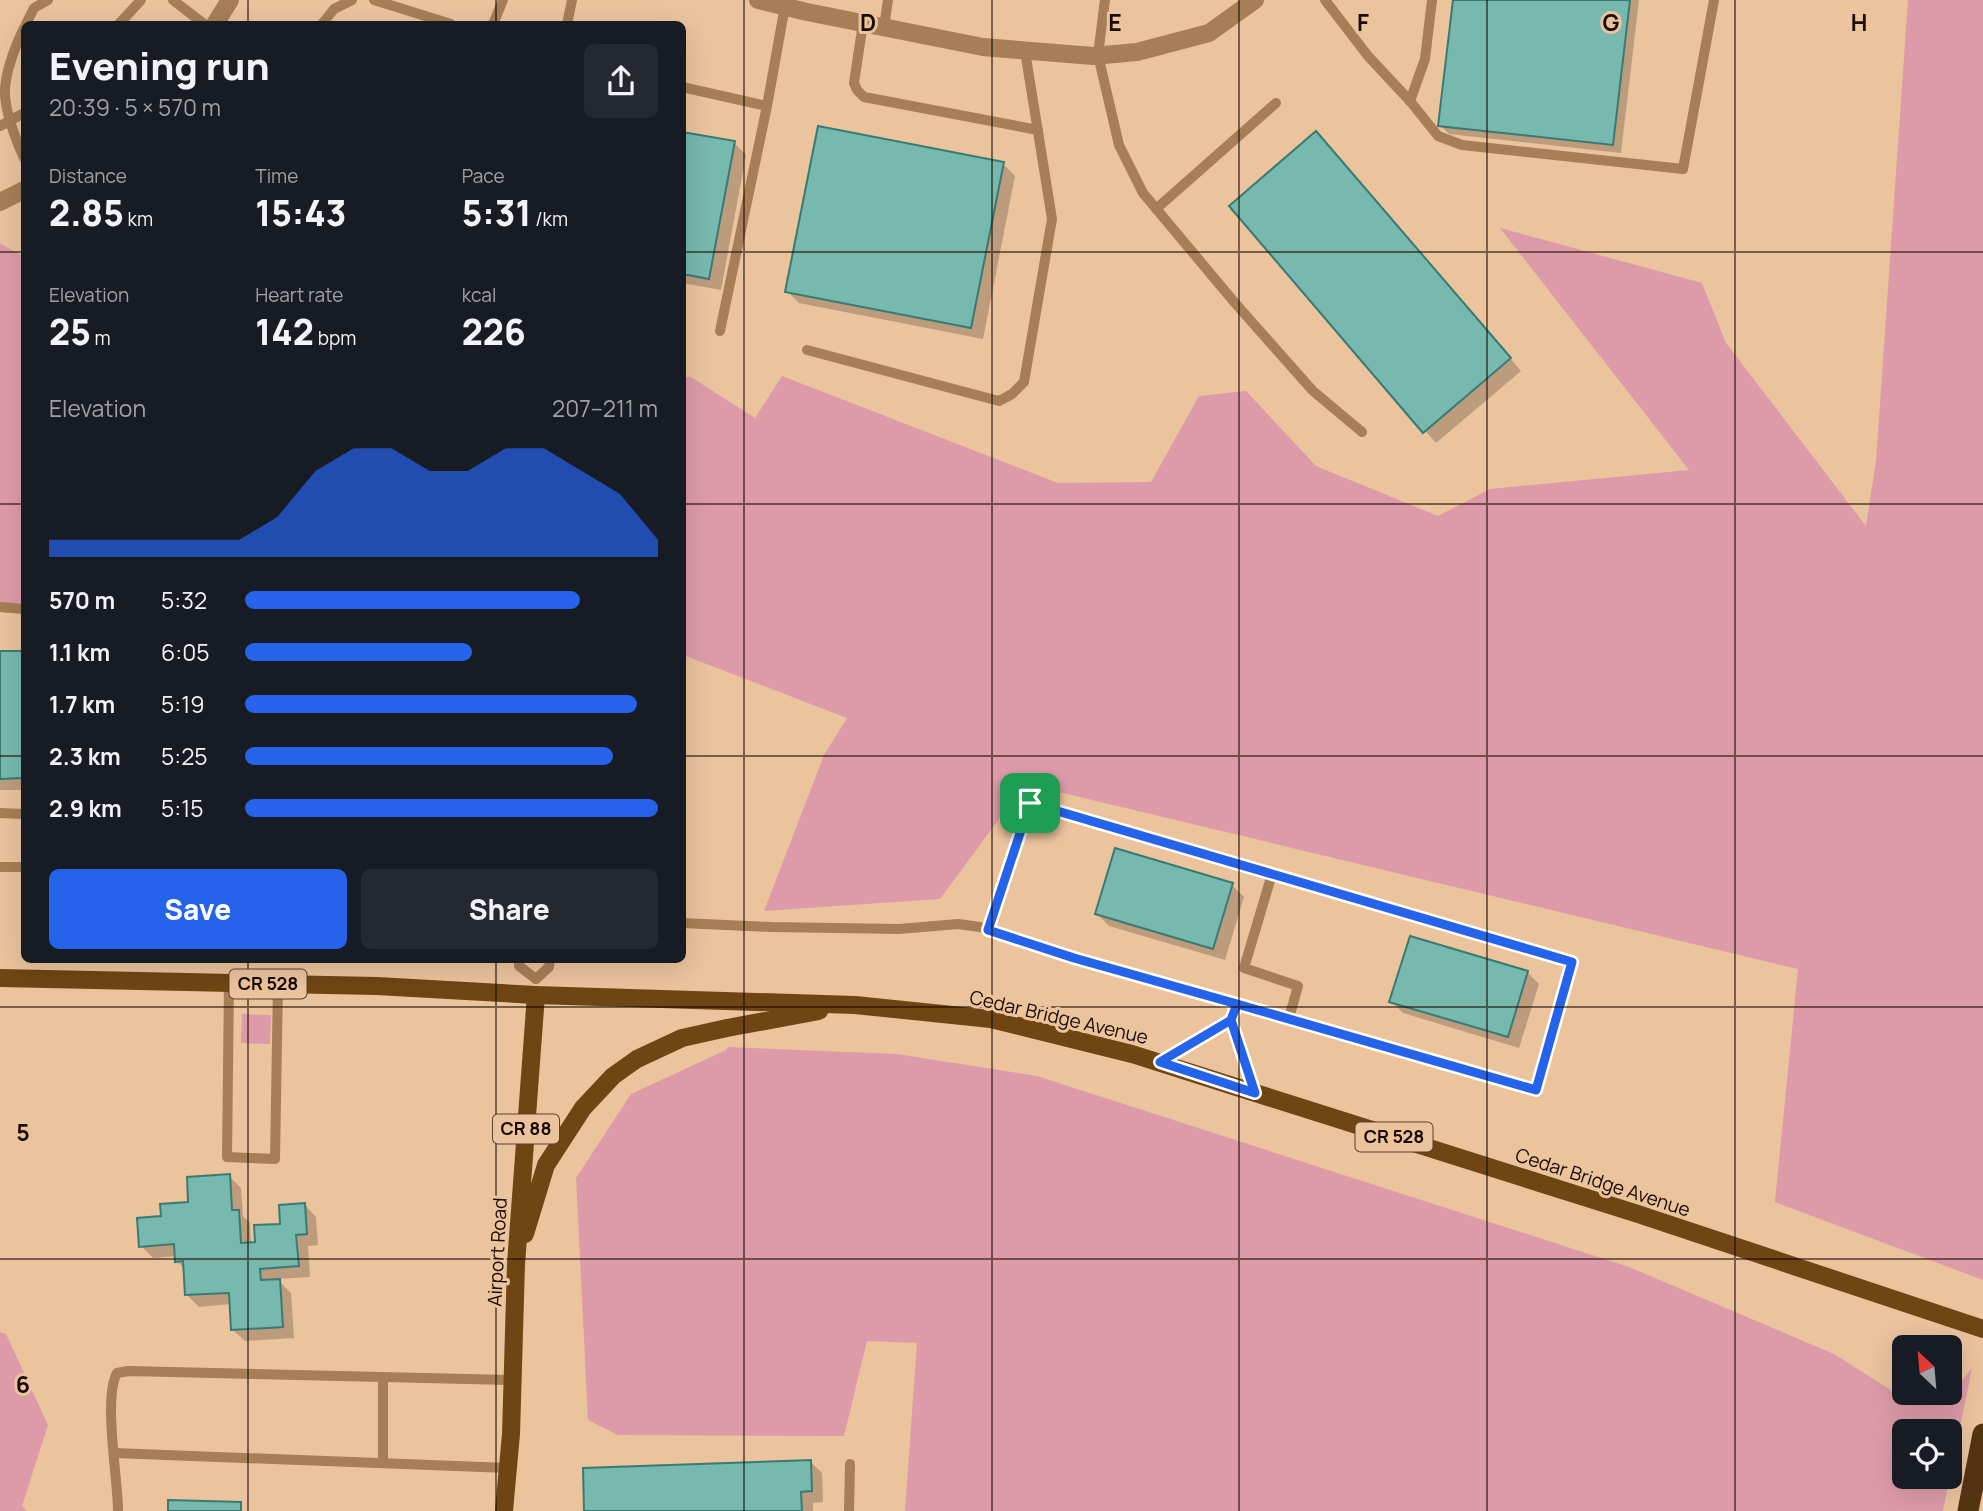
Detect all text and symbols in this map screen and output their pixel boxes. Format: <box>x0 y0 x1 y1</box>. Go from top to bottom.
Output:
text: D <box>860 6 876 38</box>
text: E <box>1108 6 1122 38</box>
text: F <box>1357 6 1369 38</box>
text: G <box>1603 6 1620 38</box>
text: H <box>1851 6 1867 38</box>
text: Evening run <box>49 39 270 91</box>
button: share <box>584 44 658 118</box>
text: 20:39 · 5 × 570 m <box>49 91 221 123</box>
text: Distance <box>49 163 127 189</box>
text: Time <box>255 163 298 189</box>
text: Pace <box>462 163 505 189</box>
text: 2.85 <box>49 189 124 237</box>
text: 15:43 <box>255 189 347 237</box>
text: 5:31 <box>462 189 531 237</box>
text: km <box>124 206 153 232</box>
text: /km <box>531 206 568 232</box>
text: Elevation <box>49 282 129 308</box>
text: Heart rate <box>255 282 343 308</box>
text: kcal <box>462 282 496 308</box>
text: 25 <box>49 308 91 356</box>
text: 142 <box>255 308 314 356</box>
text: 226 <box>462 308 526 356</box>
text: m <box>91 325 111 351</box>
text: bpm <box>314 325 356 351</box>
text: Elevation <box>49 392 146 424</box>
text: 207–211 m <box>552 392 658 424</box>
text: 570 m <box>49 584 115 616</box>
text: 5:32 <box>161 584 207 616</box>
text: 1.1 km <box>49 636 110 668</box>
text: 6:05 <box>161 636 209 668</box>
text: 1.7 km <box>49 688 115 720</box>
text: 5:19 <box>161 688 204 720</box>
text: 2.3 km <box>49 740 121 772</box>
text: 5:25 <box>161 740 208 772</box>
pin <box>1000 773 1060 833</box>
icon: arrive <box>1011 784 1049 822</box>
text: 2.9 km <box>49 792 122 824</box>
text: 5:15 <box>161 792 203 824</box>
button: Save <box>49 869 347 949</box>
button: Share <box>361 869 658 949</box>
road number: CR 528 <box>230 970 306 999</box>
street label: Cedar Bridge Avenue <box>967 984 1151 1050</box>
road number: CR 88 <box>493 1114 559 1144</box>
text: 5 <box>16 1116 30 1148</box>
road number: CR 528 <box>1356 1122 1432 1152</box>
street label: Cedar Bridge Avenue <box>1512 1141 1694 1223</box>
street label: Airport Road <box>481 1197 513 1307</box>
north arrow <box>1892 1335 1962 1405</box>
map controls <box>1892 1335 1962 1489</box>
text: 6 <box>16 1368 30 1400</box>
button: locate <box>1892 1419 1962 1489</box>

